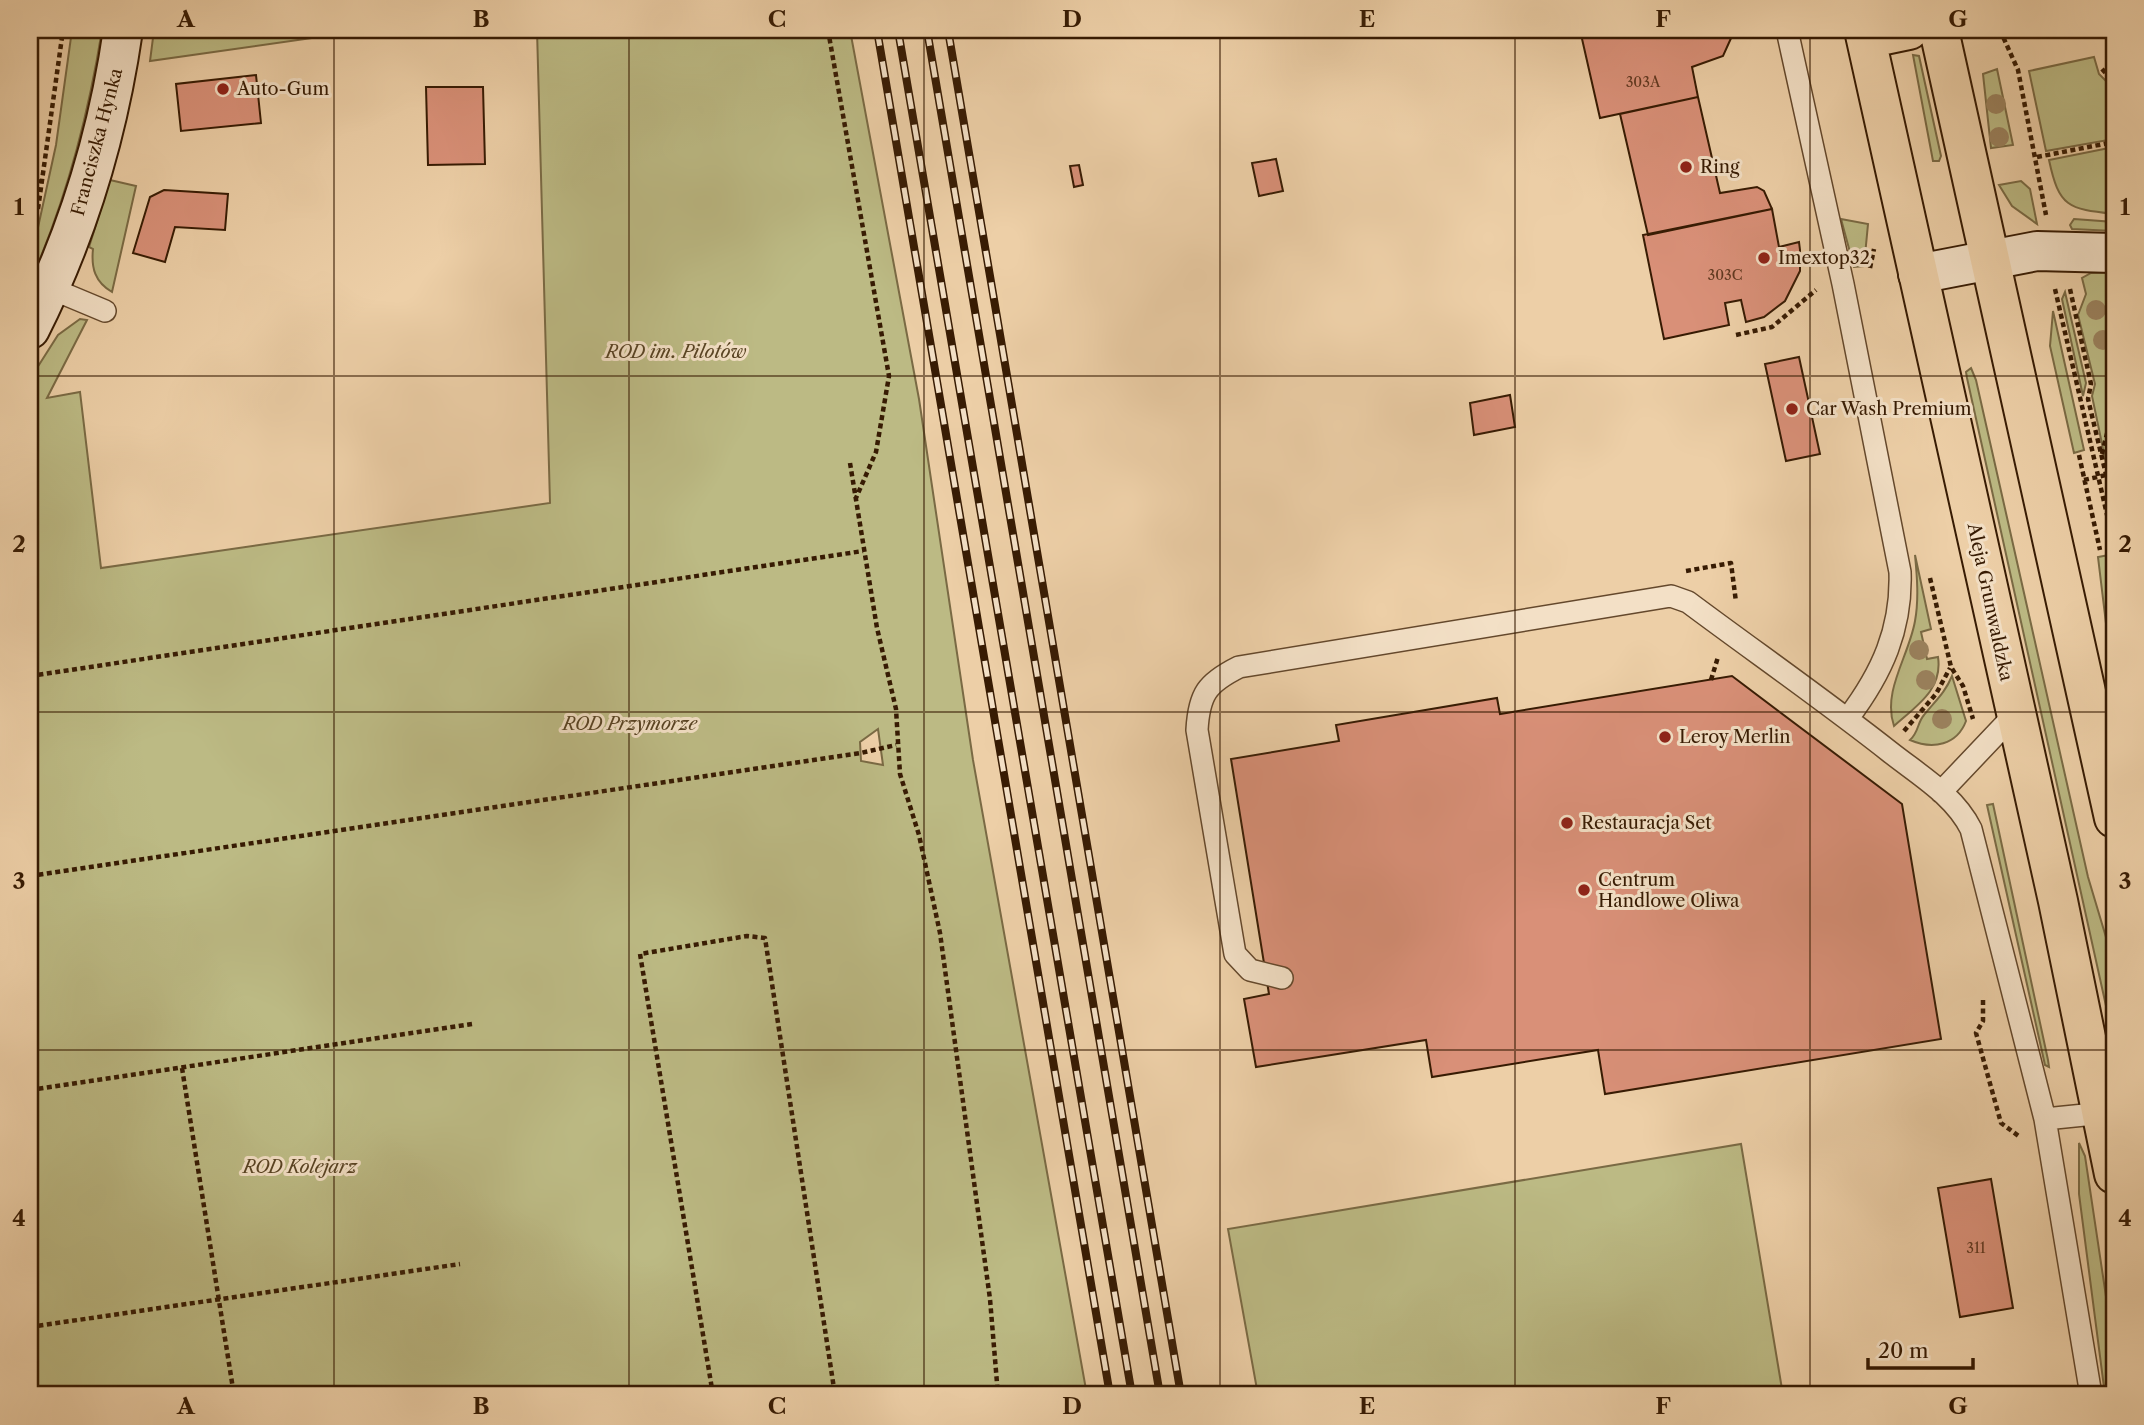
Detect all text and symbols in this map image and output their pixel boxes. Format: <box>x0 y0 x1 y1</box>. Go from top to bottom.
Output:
text: A <box>176 5 196 33</box>
text: B <box>472 5 490 33</box>
text: C <box>768 5 786 33</box>
text: D <box>1062 5 1082 33</box>
text: E <box>1359 5 1375 33</box>
text: F <box>1655 5 1671 33</box>
text: G <box>1948 5 1968 33</box>
street label: Franciszka Hynka <box>67 65 127 218</box>
house number: 303A <box>1626 73 1661 91</box>
place label: Auto-Gum <box>236 78 329 100</box>
marker: Auto-Gum <box>215 81 231 97</box>
place label: Ring <box>1700 156 1740 178</box>
marker: Ring <box>1678 159 1694 175</box>
text: 1 <box>14 193 25 221</box>
text: 1 <box>2120 193 2131 221</box>
place label: Imextop32 <box>1778 247 1870 269</box>
marker: Imextop32 <box>1756 250 1772 266</box>
house number: 303C <box>1707 266 1743 284</box>
park label: ROD im. Pilotów <box>604 341 746 363</box>
place label: Car Wash Premium <box>1806 398 1972 420</box>
marker: Car Wash Premium <box>1784 401 1800 417</box>
street label: Aleja Grunwaldzka <box>1962 520 2018 683</box>
text: 2 <box>12 530 26 558</box>
text: 2 <box>2118 530 2132 558</box>
park label: ROD Przymorze <box>561 713 699 735</box>
place label: Leroy Merlin <box>1679 726 1791 748</box>
marker: Leroy Merlin <box>1657 729 1673 745</box>
place label: Restauracja Set <box>1581 812 1712 834</box>
marker: Restauracja Set <box>1559 815 1575 831</box>
text: 3 <box>13 867 26 895</box>
text: 3 <box>2119 867 2132 895</box>
place label: Centrum Handlowe Oliwa <box>1598 869 1740 912</box>
marker: Centrum Handlowe Oliwa <box>1576 882 1592 898</box>
park label: ROD Kolejarz <box>241 1156 358 1178</box>
text: 4 <box>12 1204 26 1232</box>
text: 4 <box>2118 1204 2132 1232</box>
house number: 311 <box>1966 1239 1986 1257</box>
scale bar <box>1868 1327 1972 1371</box>
text: 20 m <box>1878 1338 1929 1363</box>
text: A <box>176 1392 196 1420</box>
text: B <box>472 1392 490 1420</box>
text: C <box>768 1392 786 1420</box>
text: D <box>1062 1392 1082 1420</box>
text: E <box>1359 1392 1375 1420</box>
text: F <box>1655 1392 1671 1420</box>
text: G <box>1948 1392 1968 1420</box>

